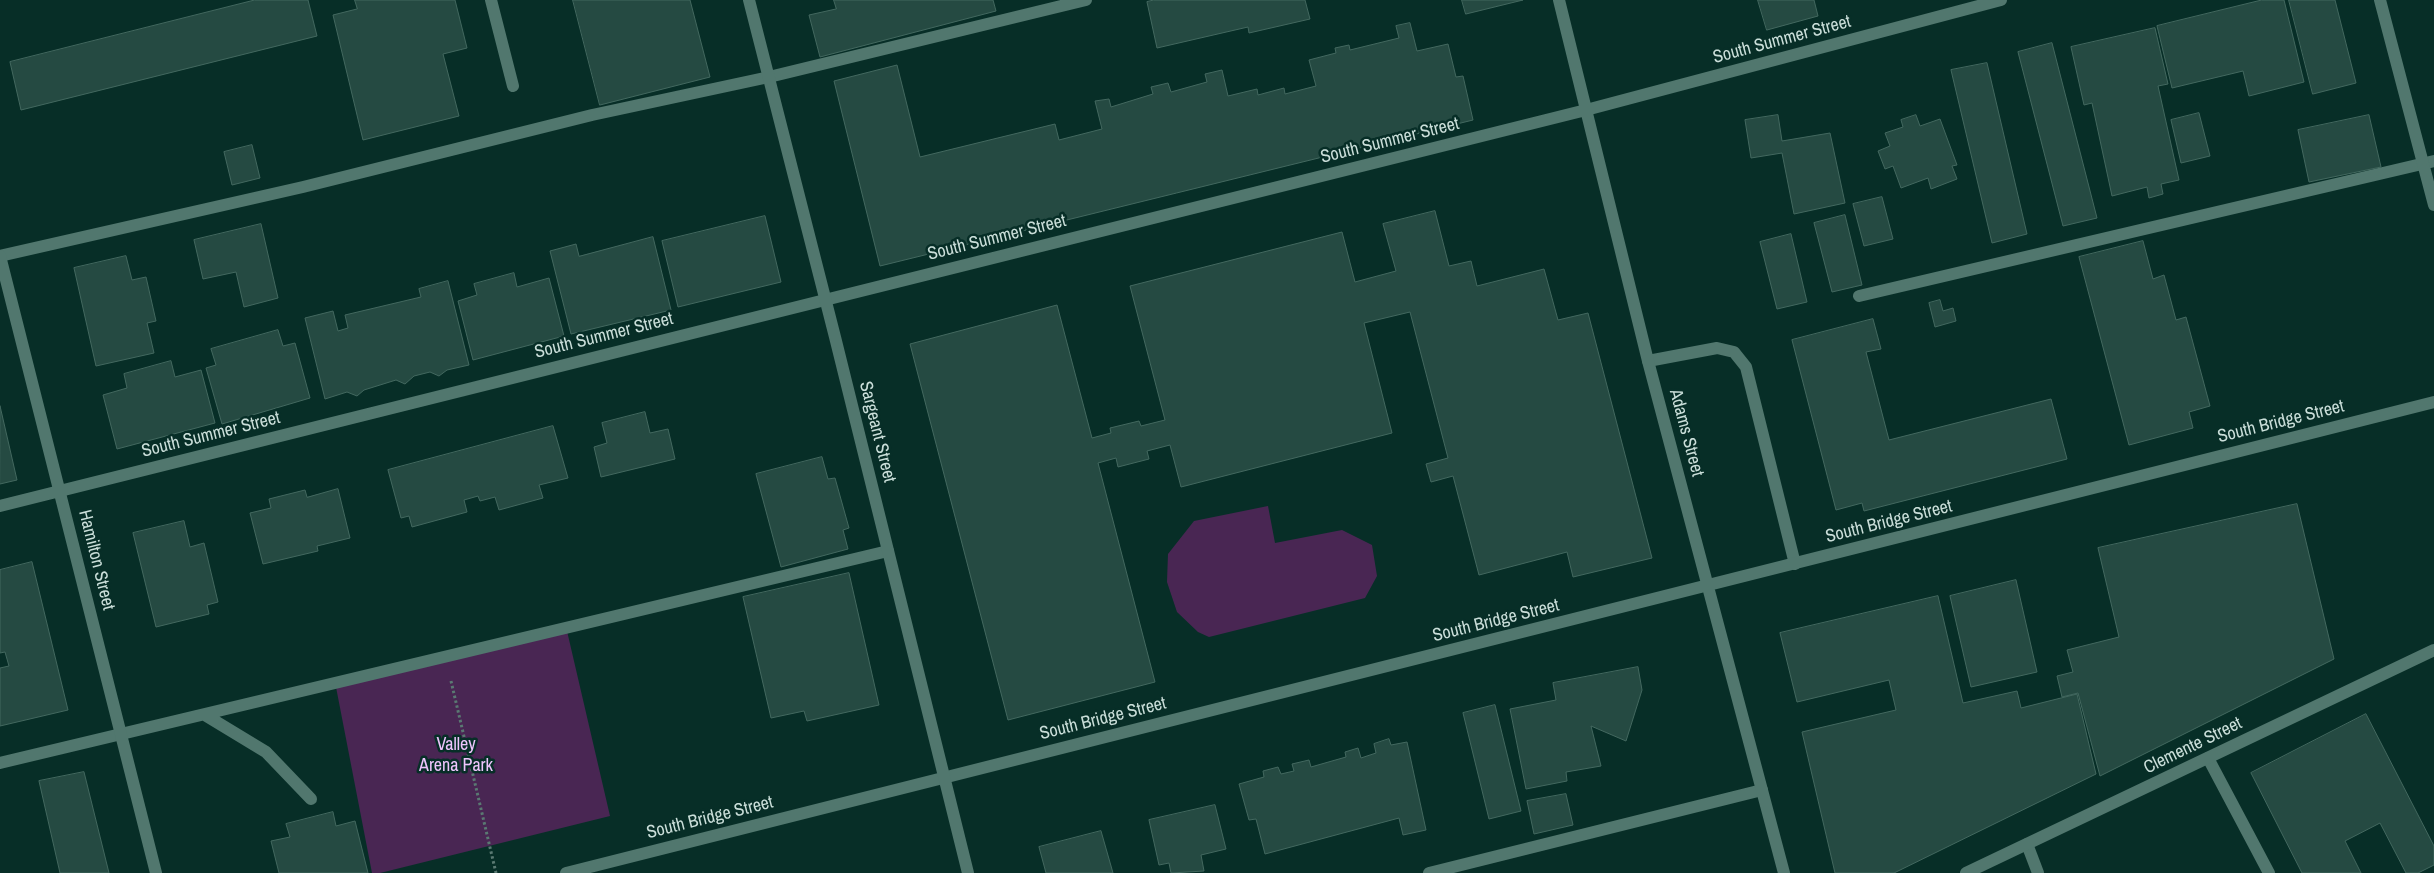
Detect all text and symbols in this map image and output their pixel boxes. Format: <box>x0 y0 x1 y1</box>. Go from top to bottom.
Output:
street label: South Summer Street <box>1711 11 1853 69</box>
street label: South Summer Street <box>1319 113 1461 169</box>
street label: South Summer Street <box>926 210 1068 266</box>
street label: South Summer Street <box>533 308 675 364</box>
street label: Sargeant Street <box>854 379 900 485</box>
street label: Adams Street <box>1664 387 1708 479</box>
street label: South Bridge Street <box>2215 396 2347 448</box>
street label: South Summer Street <box>140 407 282 463</box>
street label: South Bridge Street <box>1823 496 1955 548</box>
street label: Hamilton Street <box>73 508 119 612</box>
street label: South Bridge Street <box>1430 595 1562 647</box>
street label: South Bridge Street <box>1037 693 1169 745</box>
street label: Clemente Street <box>2140 713 2246 779</box>
park label: Valley Arena Park <box>419 734 493 776</box>
street label: South Bridge Street <box>644 792 776 844</box>

